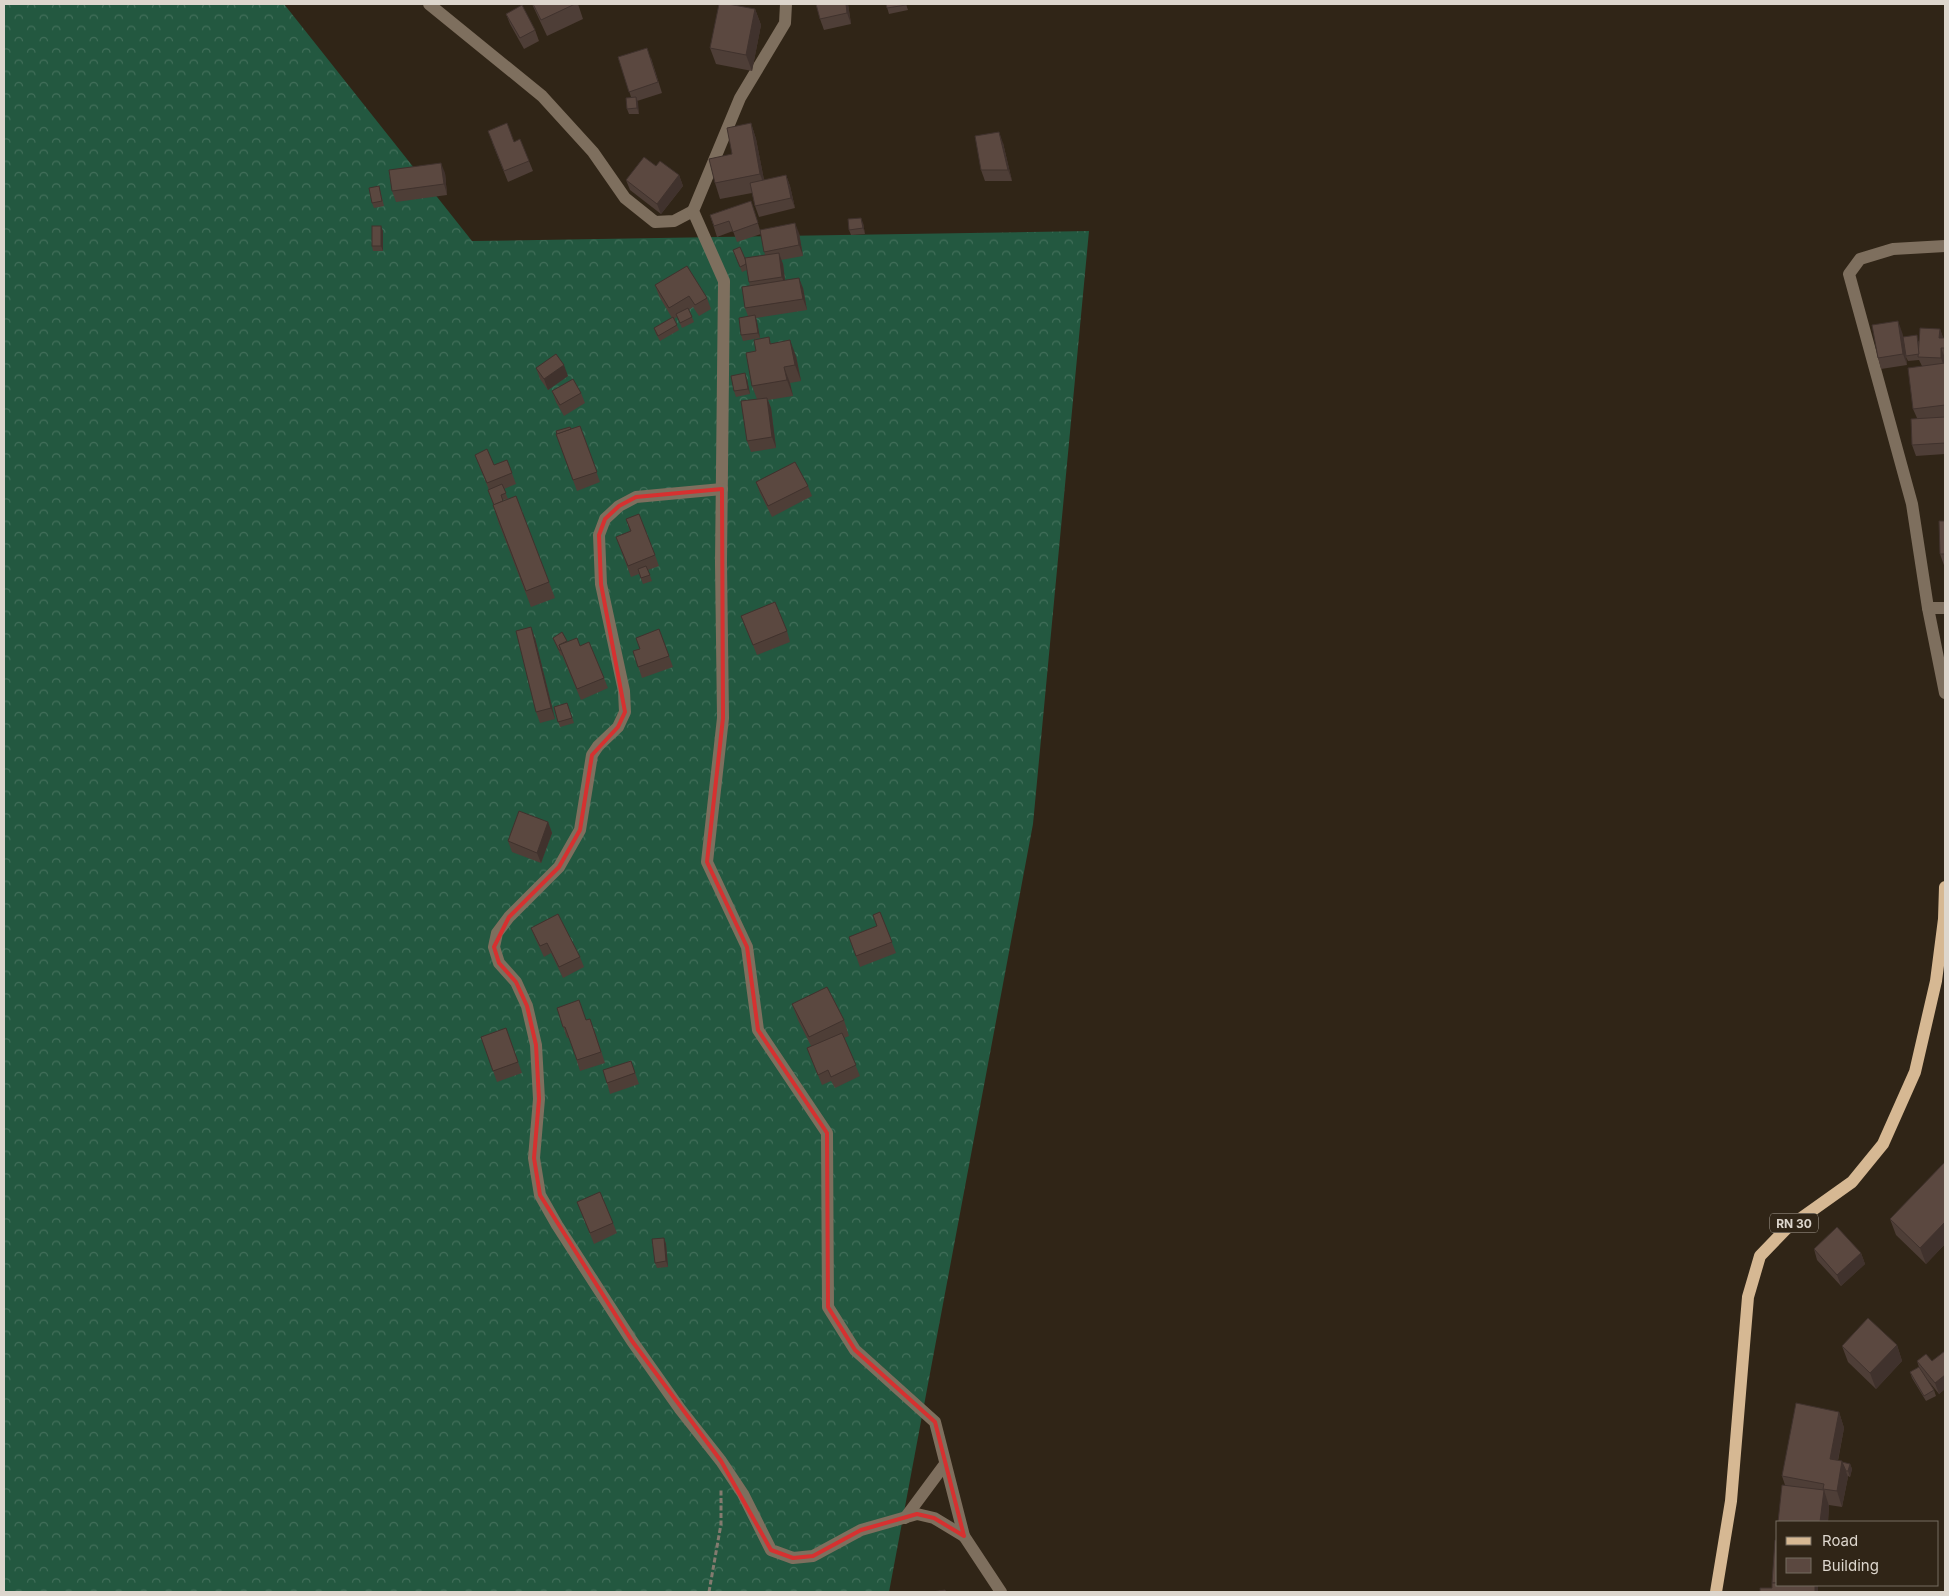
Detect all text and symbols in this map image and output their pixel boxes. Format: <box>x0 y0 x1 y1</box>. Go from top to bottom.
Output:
road number: RN 30 <box>1770 1214 1818 1232</box>
legend <box>1776 1521 1939 1586</box>
text: Road <box>1822 1531 1858 1550</box>
text: Building <box>1822 1556 1879 1575</box>

